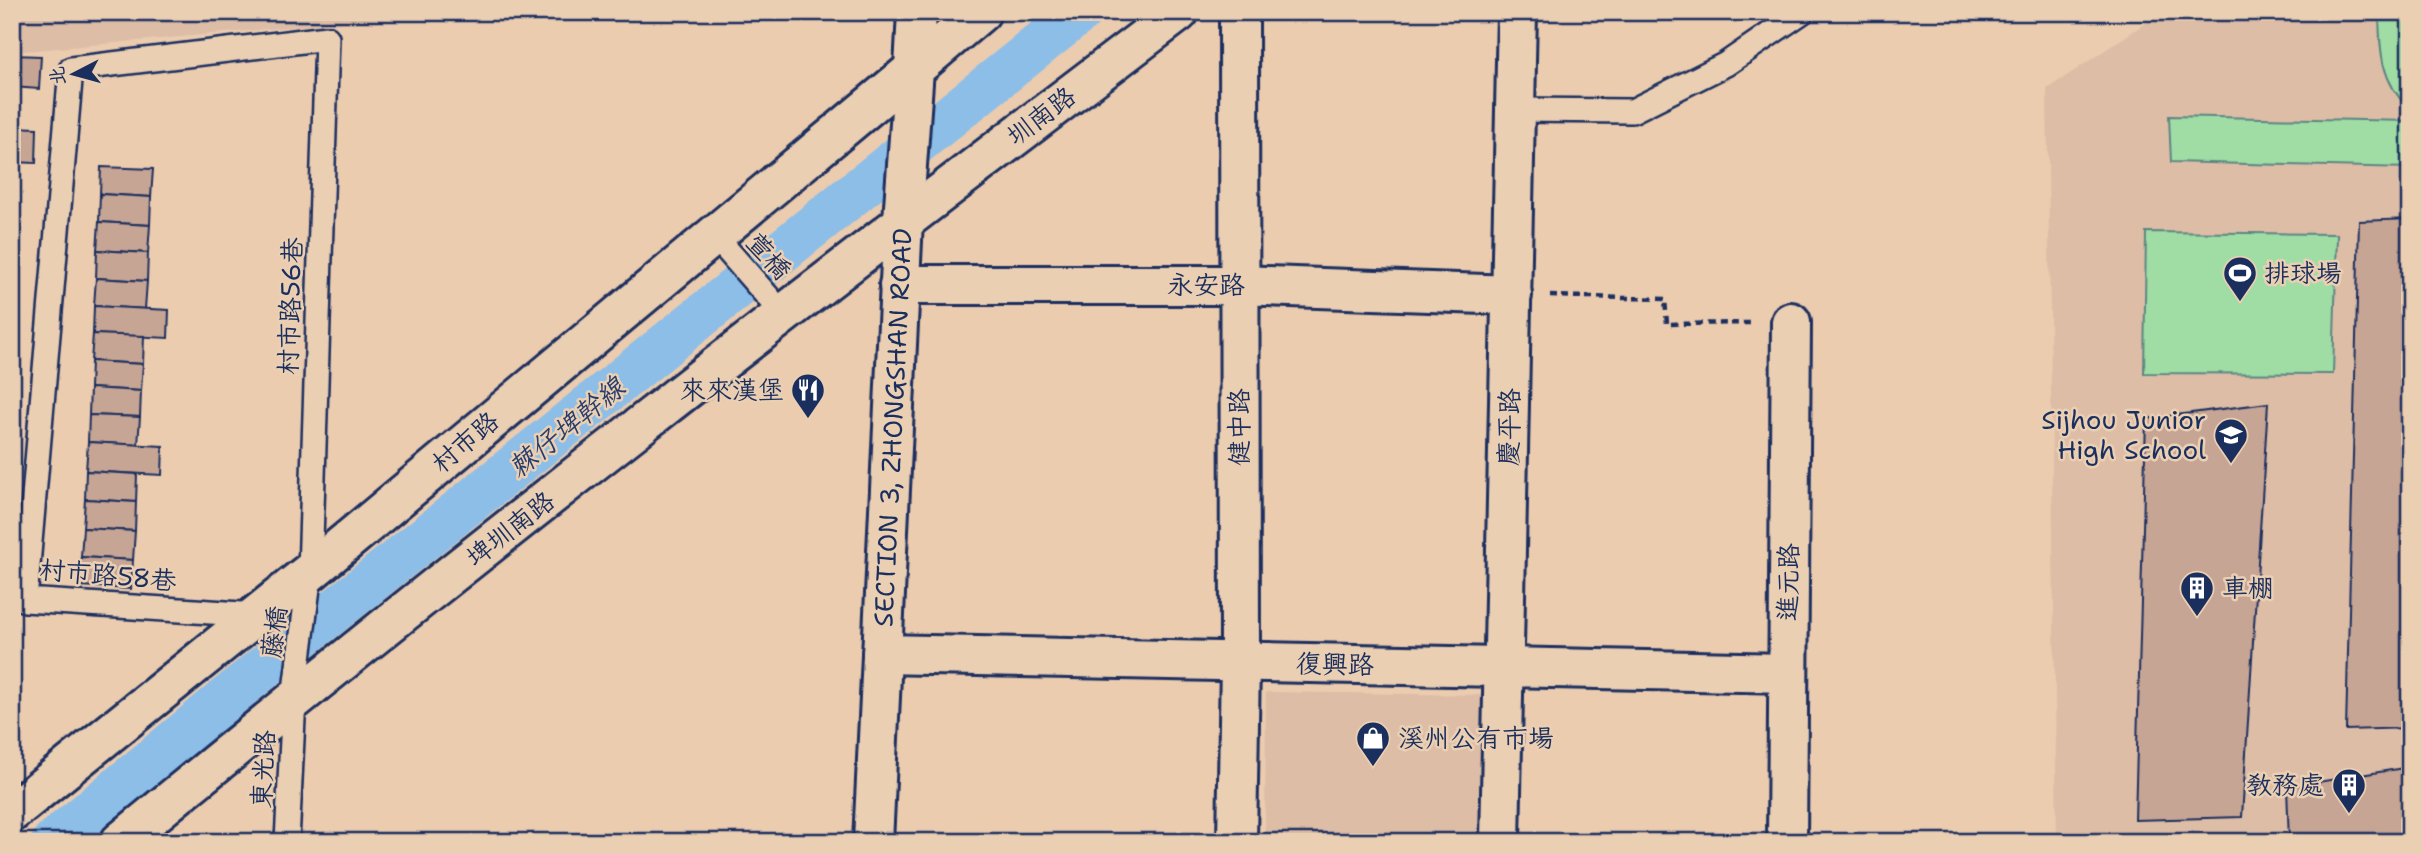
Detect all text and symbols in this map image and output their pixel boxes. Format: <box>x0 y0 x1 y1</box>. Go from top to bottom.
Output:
north arrow <box>38 38 108 108</box>
text: 北 <box>44 65 71 86</box>
street label: 圳南路 <box>999 78 1082 153</box>
street label: 萱橋 <box>739 225 800 287</box>
street label: SECTION 3, ZHONGSHAN ROAD <box>865 227 920 628</box>
street label: 村市路56巷 <box>270 237 309 375</box>
sports icon: 排球場 <box>2221 254 2259 303</box>
place label: 排球場 <box>2264 255 2342 290</box>
street label: 永安路 <box>1167 267 1245 302</box>
water label: 棘仔埤幹線 <box>500 367 634 486</box>
restaurant icon: 來來漢堡 <box>789 371 827 420</box>
place label: 來來漢堡 <box>680 372 784 407</box>
street label: 健中路 <box>1221 388 1256 466</box>
street label: 慶平路 <box>1490 388 1527 466</box>
place label: Sijhou Junior High School <box>2041 402 2206 467</box>
street label: 村市路 <box>424 403 506 480</box>
school or university icon: Sijhou Junior High School <box>2212 416 2250 465</box>
street label: 埤圳南路 <box>458 483 561 574</box>
street label: 進元路 <box>1769 543 1806 621</box>
street label: 村市路58巷 <box>38 551 178 598</box>
building icon: 車棚 <box>2178 569 2216 618</box>
place label: 車棚 <box>2222 570 2274 605</box>
street label: 藤橋 <box>253 604 294 660</box>
street label: 復興路 <box>1296 645 1374 682</box>
shop icon: 溪州公有市場 <box>1354 719 1392 768</box>
place label: 溪州公有市場 <box>1398 720 1554 755</box>
street label: 東光路 <box>243 729 282 809</box>
building icon: 教務處 <box>2330 766 2368 815</box>
place label: 教務處 <box>2246 767 2324 802</box>

